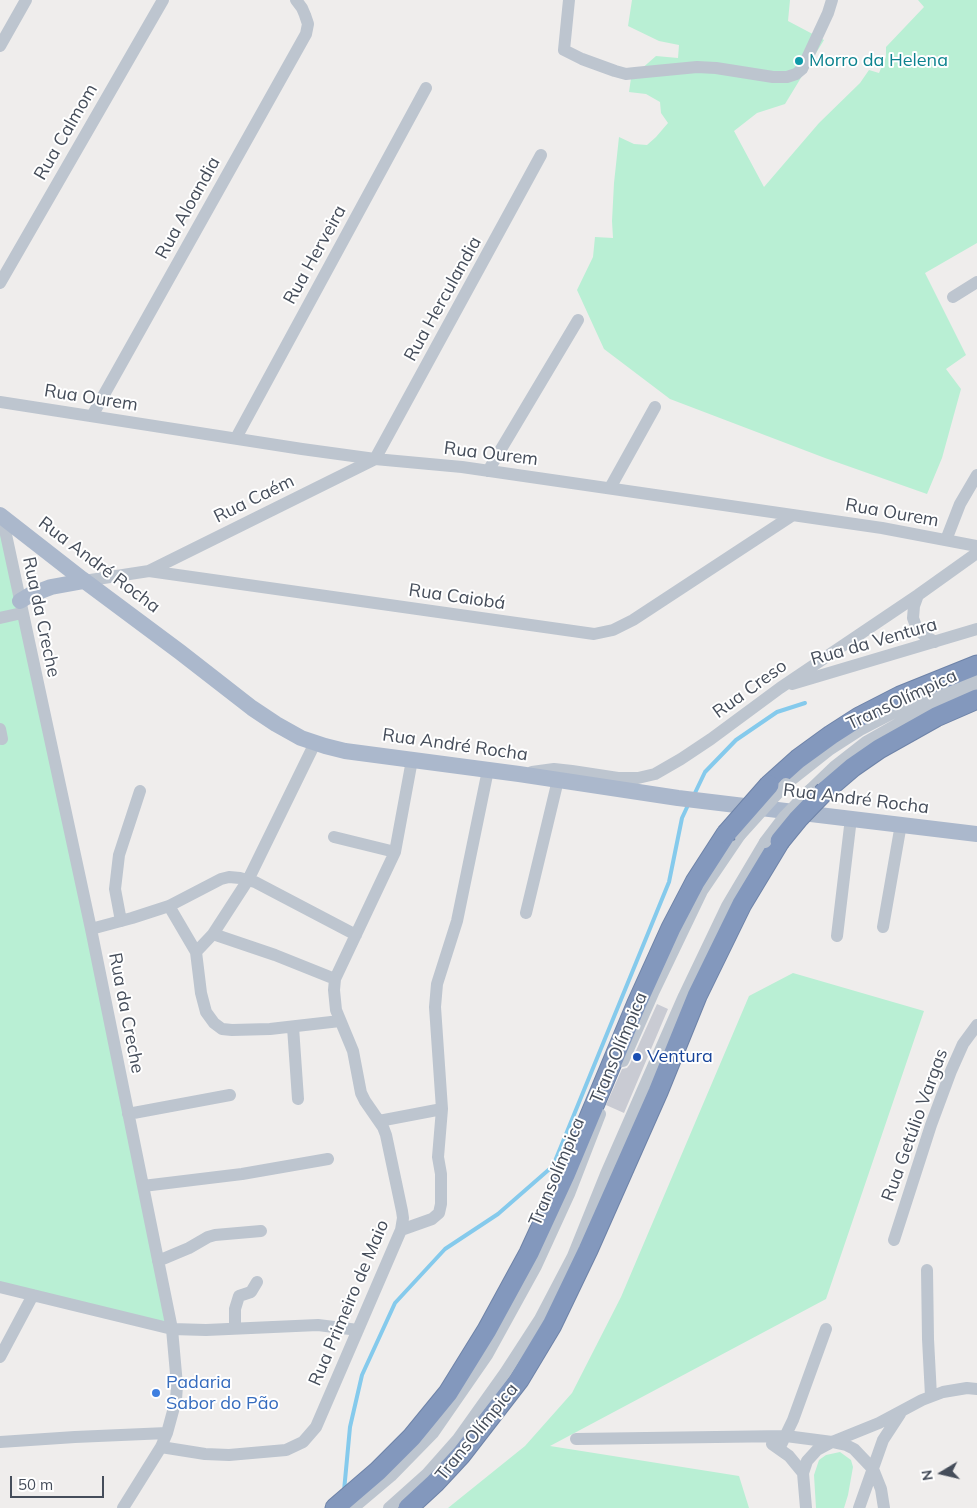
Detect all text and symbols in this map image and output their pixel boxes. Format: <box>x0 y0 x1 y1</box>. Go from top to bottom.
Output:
place label: Morro da Helena <box>809 50 948 72</box>
marker: Morro da Helena <box>793 55 805 67</box>
street label: Rua Calmom <box>30 80 102 184</box>
street label: Rua Aloandia <box>151 153 225 263</box>
street label: Rua Herveira <box>279 202 351 308</box>
street label: Rua Herculandia <box>400 233 486 365</box>
street label: Rua Ourem <box>43 380 139 416</box>
street label: Rua Ourem <box>443 438 539 470</box>
street label: Rua Caém <box>210 470 298 528</box>
street label: Rua Ourem <box>844 494 940 532</box>
street label: Rua André Rocha <box>34 512 164 618</box>
street label: Rua da Creche <box>18 555 64 679</box>
street label: Rua Caiobá <box>407 580 507 614</box>
street label: Rua da Ventura <box>808 614 940 670</box>
street label: Rua Creso <box>709 655 791 723</box>
street label: TransOlímpica <box>843 665 961 735</box>
street label: Rua André Rocha <box>381 724 529 766</box>
street label: Rua André Rocha <box>782 779 930 819</box>
street label: Rua da Creche <box>104 951 148 1075</box>
street label: TransOlímpica <box>586 989 652 1107</box>
place label: Ventura <box>647 1046 713 1068</box>
street label: Rua Getúlio Vargas <box>877 1046 953 1204</box>
marker: Ventura <box>631 1051 643 1063</box>
street label: Transolímpica <box>524 1115 590 1229</box>
street label: Rua Primeiro de Maio <box>304 1217 394 1389</box>
place label: Padaria Sabor do Pão <box>166 1372 279 1415</box>
street label: TransOlímpica <box>431 1379 523 1485</box>
marker: Padaria Sabor do Pão <box>150 1387 162 1399</box>
north arrow <box>917 1448 967 1498</box>
scale bar <box>12 1466 106 1498</box>
text: N <box>917 1469 937 1482</box>
text: 50 m <box>18 1475 53 1494</box>

